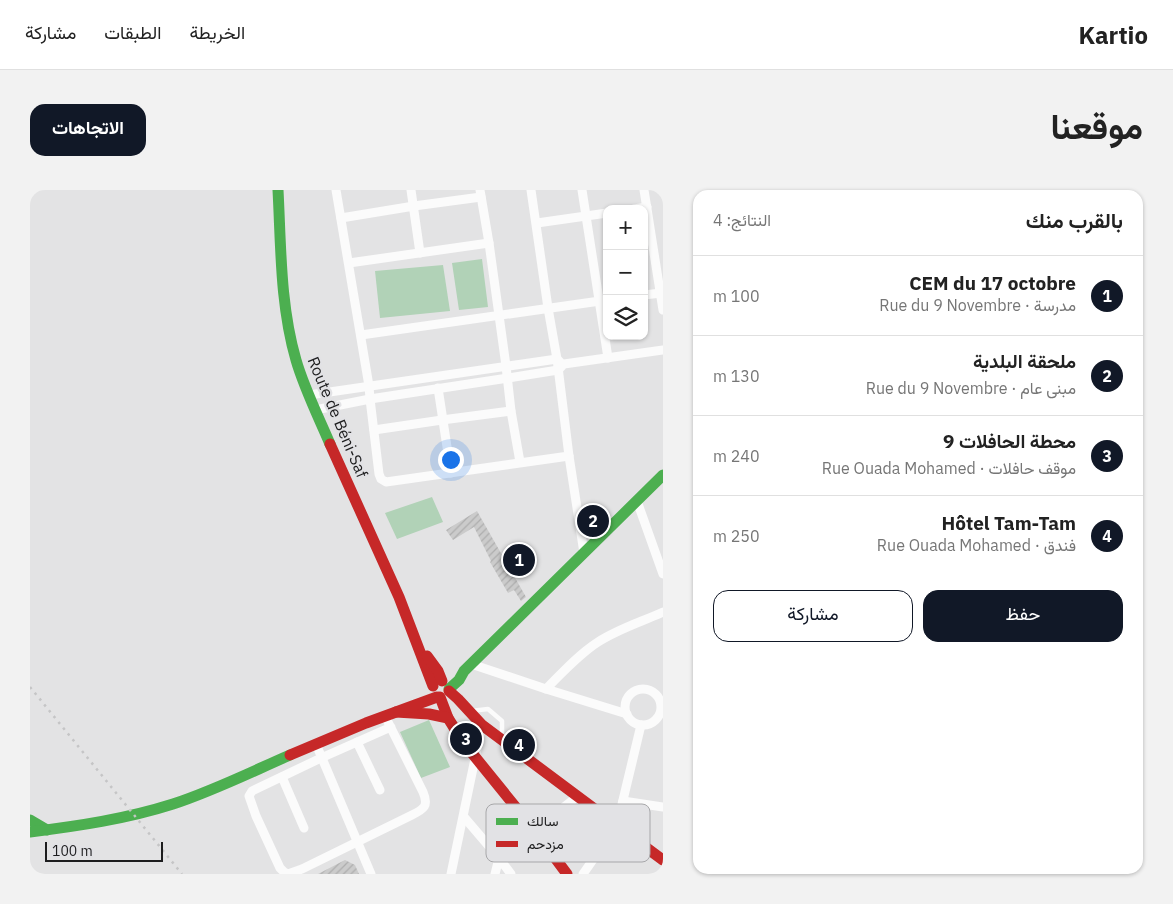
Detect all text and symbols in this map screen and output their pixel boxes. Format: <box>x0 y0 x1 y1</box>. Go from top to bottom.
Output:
text: Kartio <box>1078 19 1148 51</box>
text: مشاركة <box>25 21 76 44</box>
text: الطبقات <box>104 21 161 44</box>
text: الخريطة <box>189 21 245 44</box>
text: موقعنا <box>1050 103 1143 149</box>
button: الاتجاهات <box>30 104 146 156</box>
map controls <box>603 205 648 340</box>
button: + <box>603 205 648 250</box>
text: بالقرب منك <box>1026 206 1123 234</box>
text: النتائج: 4 <box>713 210 771 230</box>
button: − <box>603 250 648 295</box>
text: CEM du 17 octobre <box>909 271 1076 295</box>
text: 100 m <box>713 286 760 306</box>
text: 1 <box>1102 286 1112 306</box>
button: layers <box>603 295 648 340</box>
text: مدرسة · Rue du 9 Novembre <box>879 295 1076 315</box>
text: ملحقة البلدية <box>973 349 1076 373</box>
street label: Route de Béni-Saf <box>304 354 372 480</box>
text: 130 m <box>713 366 760 386</box>
text: 2 <box>1102 366 1112 386</box>
text: مبنى عام · Rue du 9 Novembre <box>866 378 1076 398</box>
text: محطة الحافلات 9 <box>943 429 1076 453</box>
text: 240 m <box>713 446 760 466</box>
text: 3 <box>1102 446 1112 466</box>
your location <box>438 447 464 473</box>
text: موقف حافلات · Rue Ouada Mohamed <box>822 458 1076 478</box>
pin: 2 <box>577 502 609 540</box>
text: Hôtel Tam-Tam <box>942 511 1076 535</box>
text: 250 m <box>713 526 760 546</box>
text: 4 <box>1102 526 1112 546</box>
text: فندق · Rue Ouada Mohamed <box>877 535 1076 555</box>
pin: 1 <box>503 541 535 579</box>
button: مشاركة <box>713 590 913 642</box>
button: حفظ <box>923 590 1123 642</box>
pin: 3 <box>450 720 482 758</box>
pin: 4 <box>503 726 535 764</box>
legend <box>486 804 650 862</box>
text: سالك <box>527 812 558 830</box>
text: مزدحم <box>527 835 564 853</box>
scale bar <box>45 839 162 862</box>
text: 100 m <box>52 842 93 860</box>

